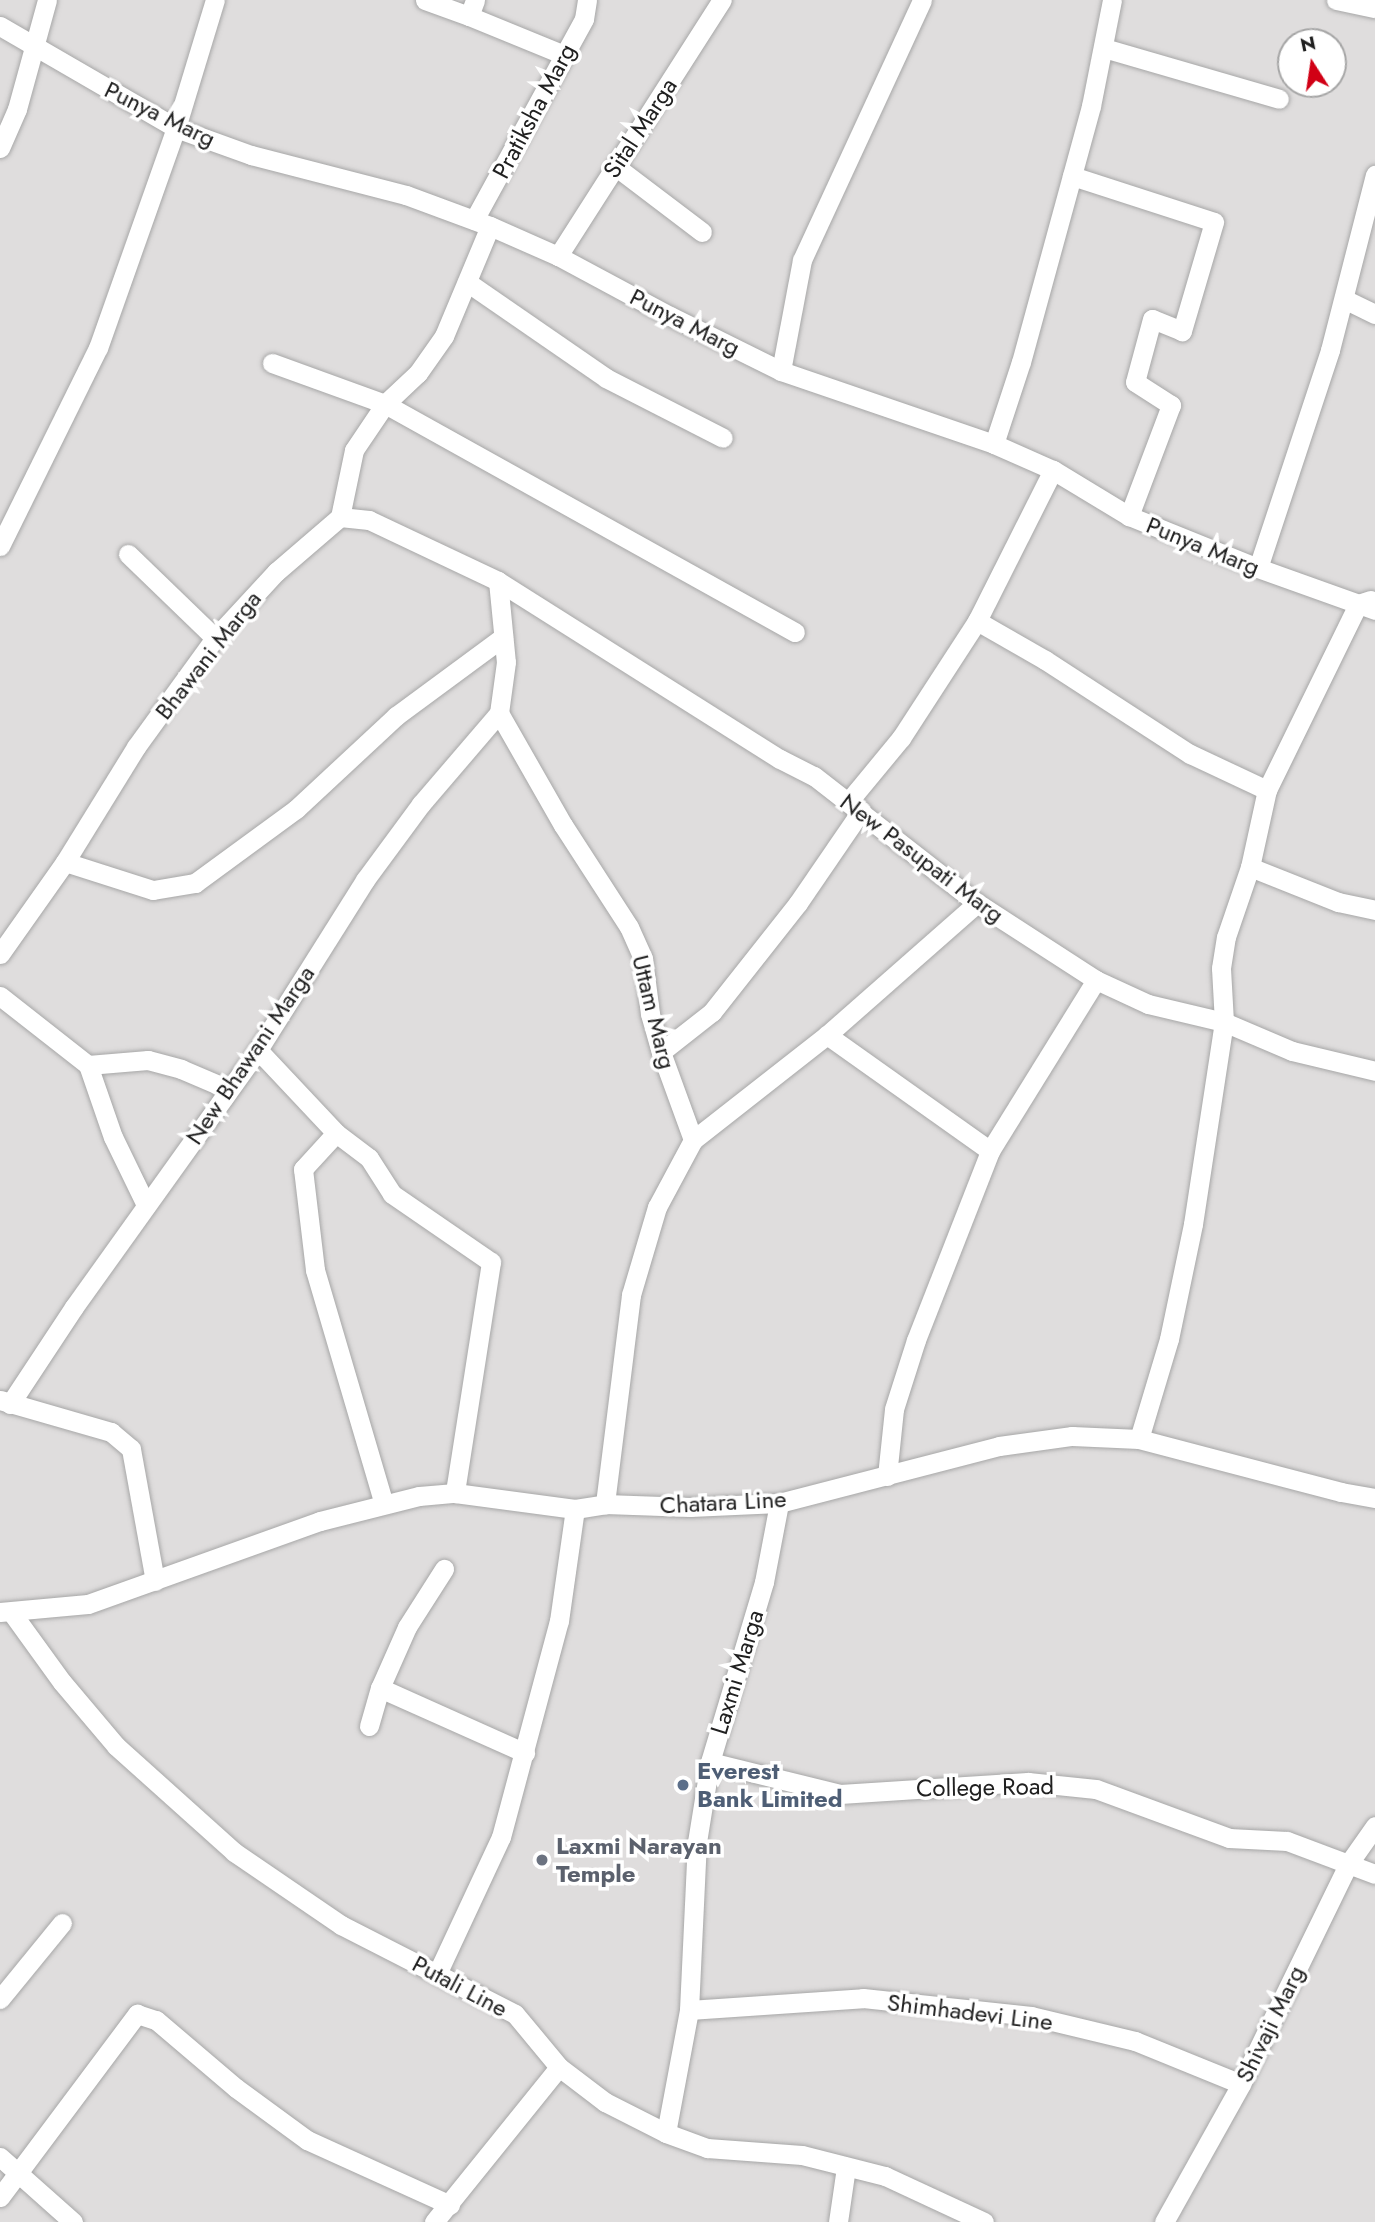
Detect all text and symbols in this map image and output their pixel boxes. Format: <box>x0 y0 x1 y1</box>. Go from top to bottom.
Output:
north arrow <box>1277 28 1347 98</box>
text: N <box>1298 29 1318 59</box>
street label: Pratiksha Marg <box>486 39 582 183</box>
street label: Sital Marga <box>597 73 683 183</box>
street label: Punya Marg <box>100 75 220 153</box>
street label: Punya Marg <box>625 282 745 362</box>
street label: Punya Marg <box>1142 510 1264 582</box>
street label: Bhawani Marga <box>149 585 267 725</box>
street label: New Pasupati Marg <box>835 787 1009 929</box>
street label: Uttam Marg <box>626 952 682 1072</box>
street label: New Bhawani Marga <box>179 960 321 1150</box>
street label: Chatara Line <box>659 1484 787 1520</box>
street label: Laxmi Marga <box>704 1606 770 1738</box>
place label: Everest Bank Limited <box>697 1757 843 1813</box>
street label: College Road <box>916 1771 1054 1803</box>
marker: Everest Bank Limited <box>675 1777 691 1793</box>
place label: Laxmi Narayan Temple <box>556 1832 722 1888</box>
marker: Laxmi Narayan Temple <box>534 1852 550 1868</box>
street label: Putali Line <box>408 1949 512 2023</box>
street label: Shivaji Marg <box>1229 1961 1311 2087</box>
street label: Shimhadevi Line <box>886 1988 1054 2036</box>

